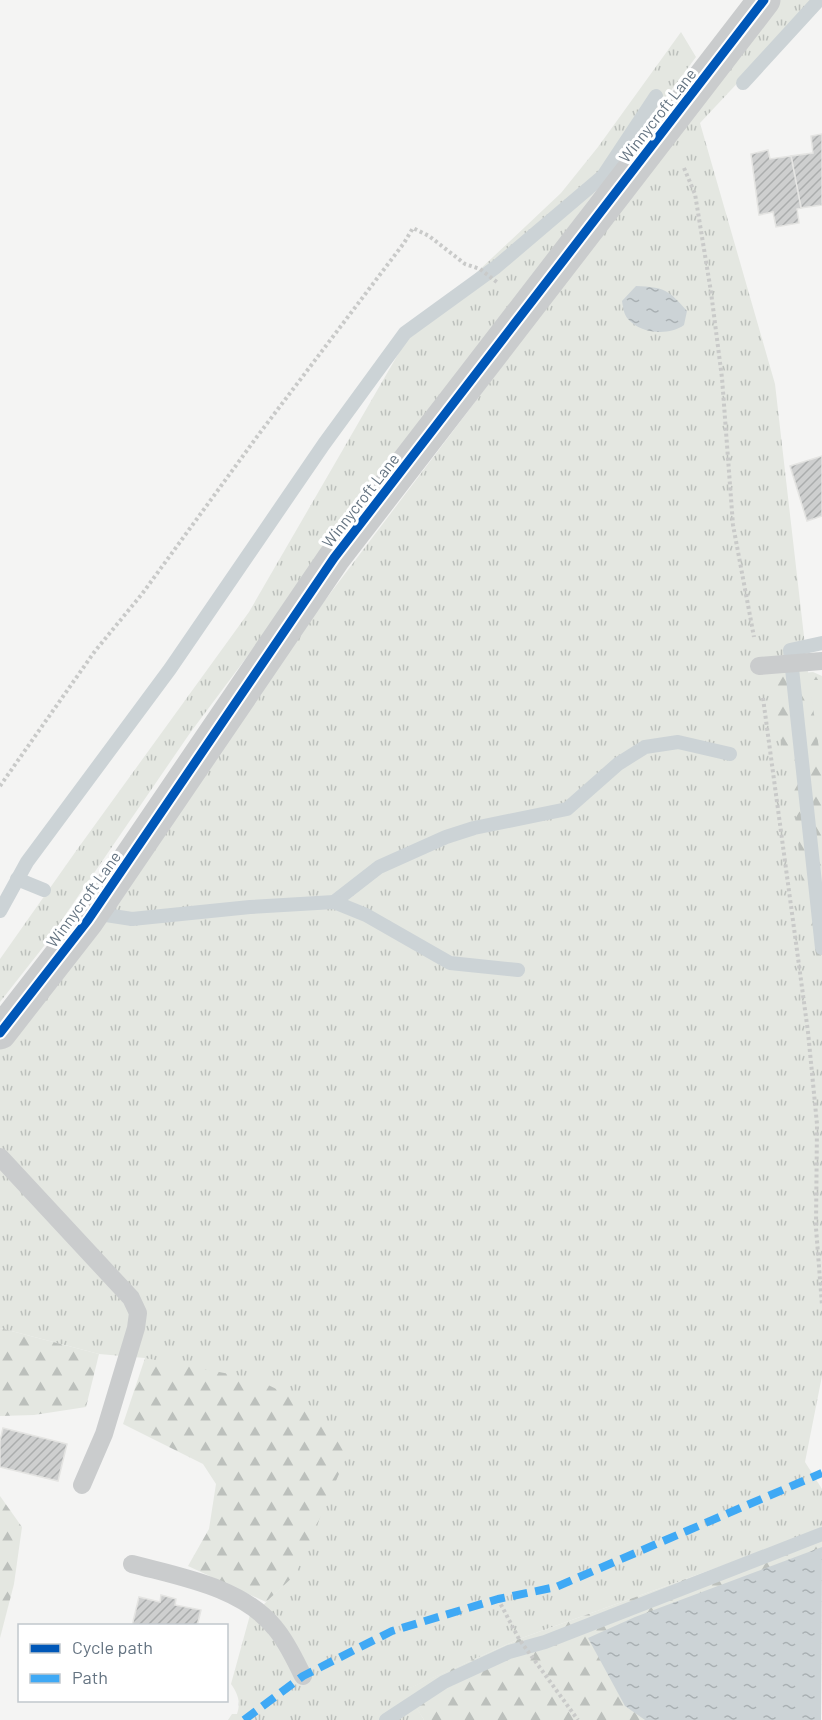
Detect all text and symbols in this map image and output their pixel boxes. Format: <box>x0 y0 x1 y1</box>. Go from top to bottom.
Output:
street label: Winnycroft Lane <box>614 64 700 166</box>
street label: Winnycroft Lane <box>317 449 403 551</box>
street label: Winnycroft Lane <box>42 847 124 951</box>
legend <box>18 1624 228 1702</box>
text: Cycle path <box>72 1636 153 1658</box>
text: Path <box>72 1666 108 1688</box>

